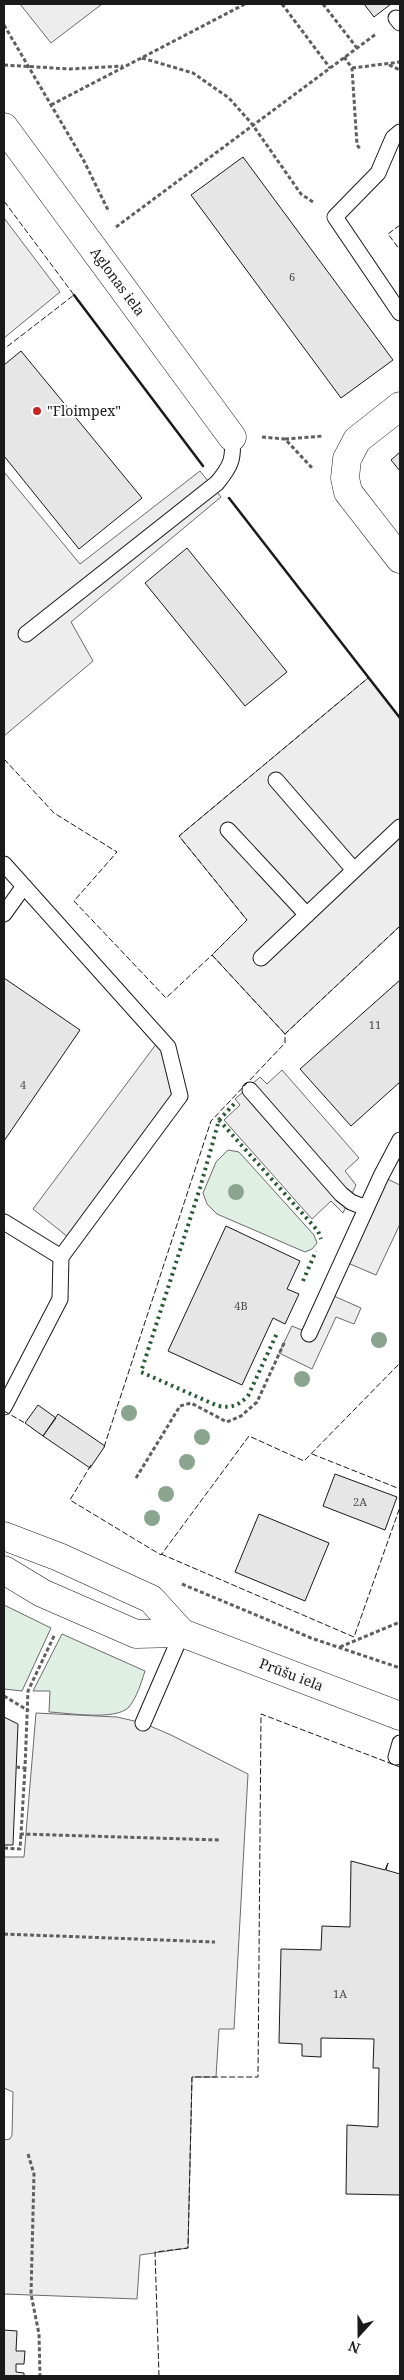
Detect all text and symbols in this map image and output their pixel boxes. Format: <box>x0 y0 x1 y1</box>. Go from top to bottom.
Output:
street label: Aglonas iela <box>87 243 150 320</box>
house number: 6 <box>289 269 295 284</box>
place label: "Floimpex" <box>47 401 121 420</box>
marker: "Floimpex" <box>31 405 43 417</box>
house number: 11 <box>369 1017 381 1032</box>
house number: 4 <box>20 1077 26 1092</box>
house number: 4B <box>234 1298 248 1313</box>
house number: 2A <box>353 1494 367 1509</box>
street label: Prūšu iela <box>257 1653 326 1695</box>
house number: 1A <box>333 1986 347 2001</box>
north arrow <box>334 2310 384 2360</box>
text: N <box>346 2337 363 2358</box>

